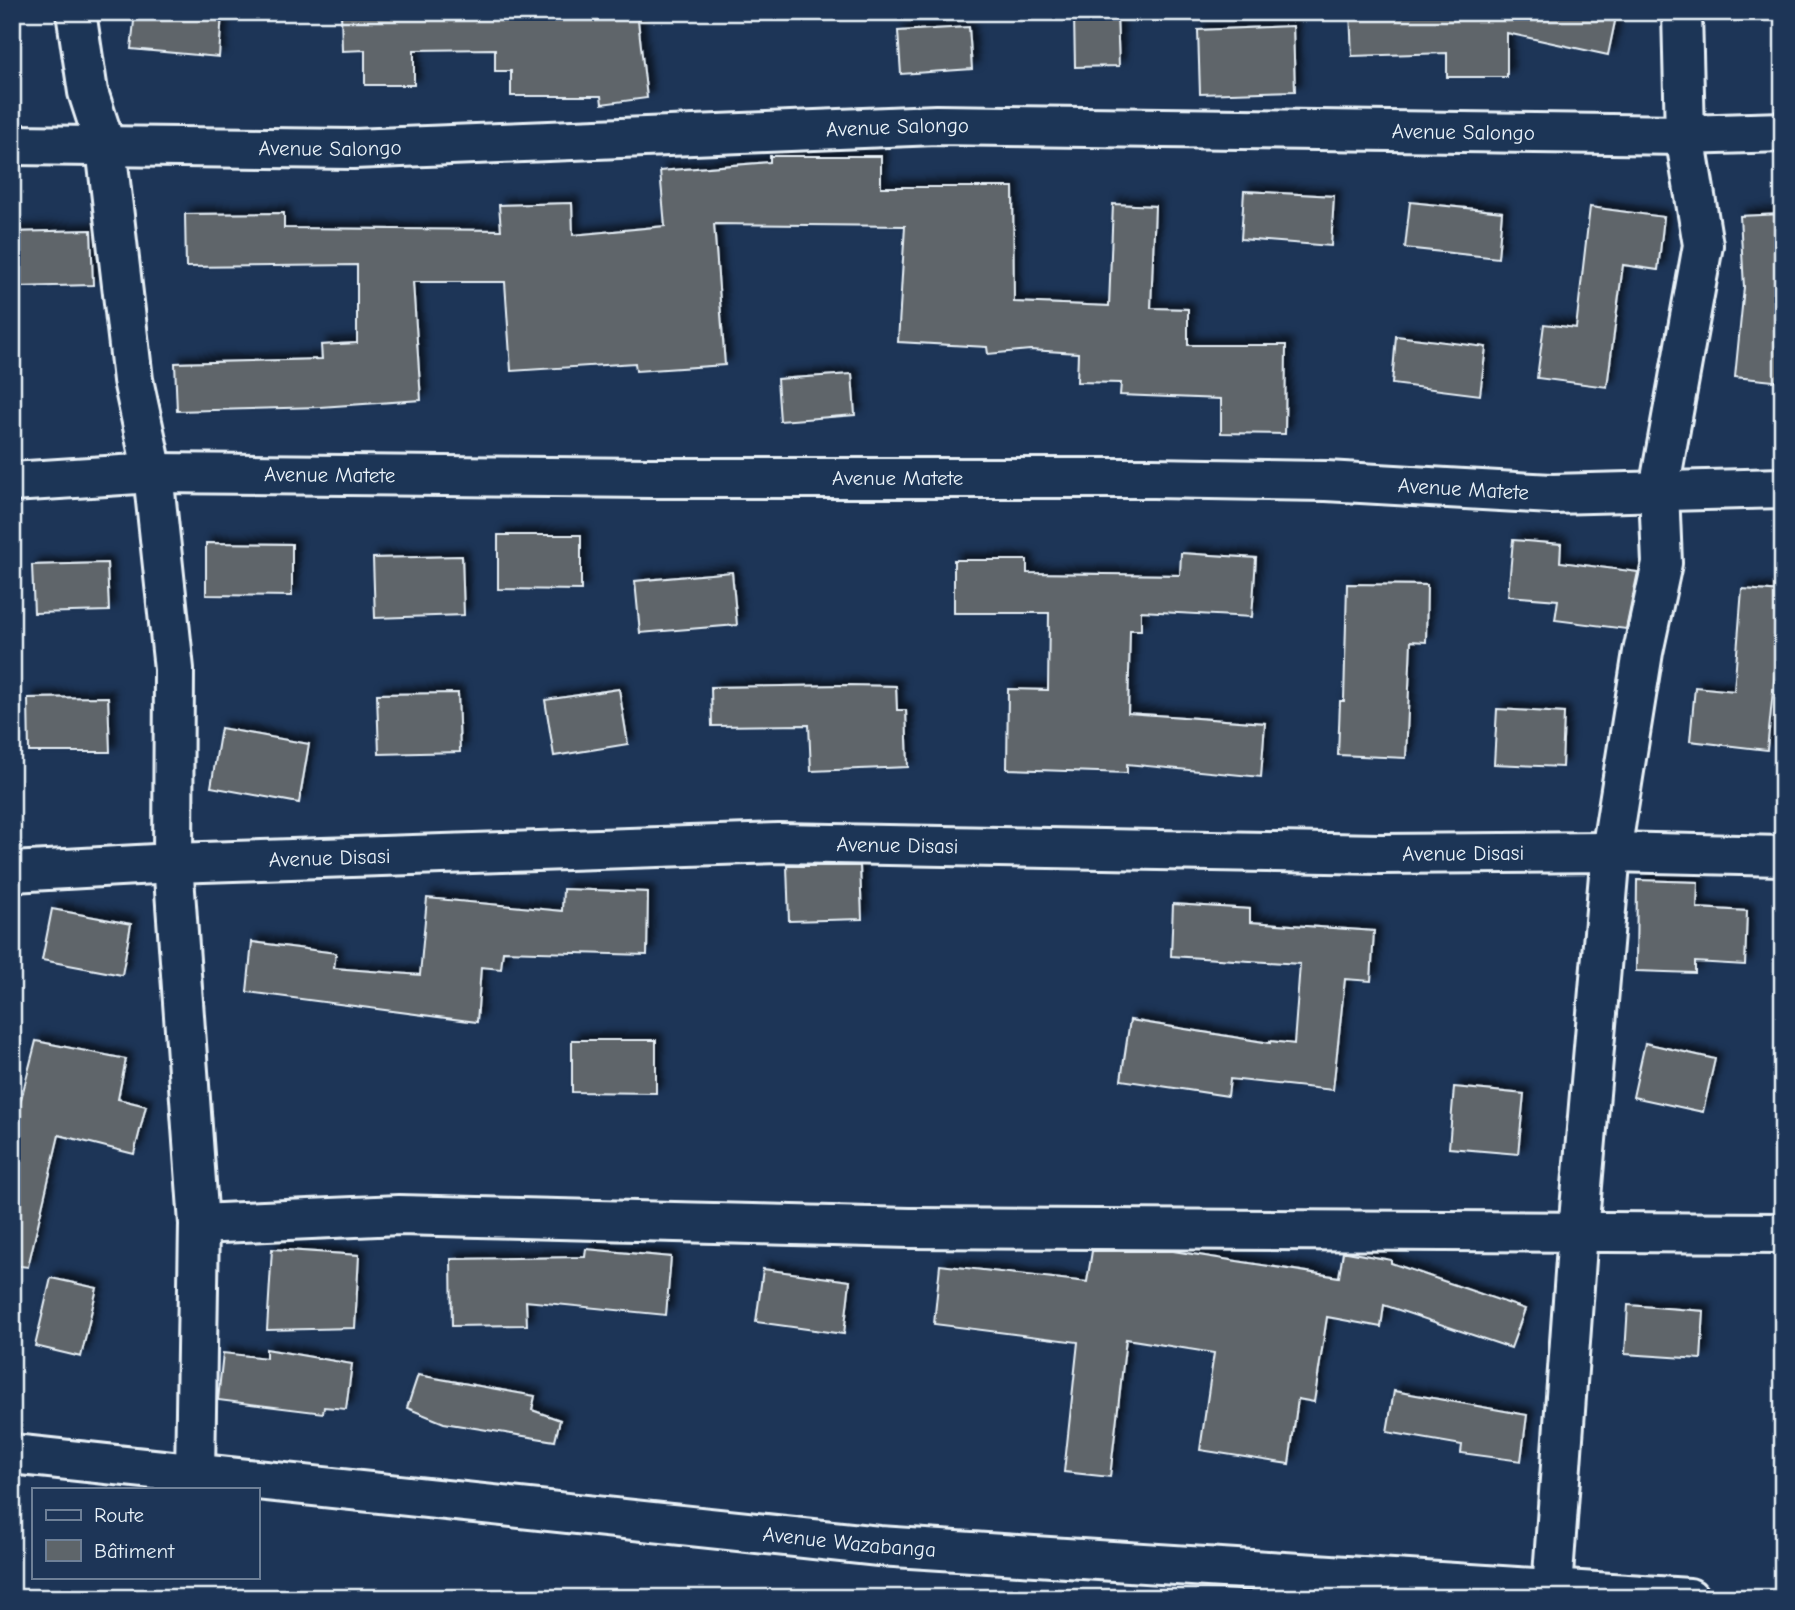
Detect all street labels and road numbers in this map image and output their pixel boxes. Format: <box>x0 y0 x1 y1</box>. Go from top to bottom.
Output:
street label: Avenue Salongo <box>826 113 969 142</box>
street label: Avenue Salongo <box>1392 119 1535 145</box>
street label: Avenue Salongo <box>258 135 402 161</box>
street label: Avenue Matete <box>264 462 395 487</box>
street label: Avenue Matete <box>832 466 963 490</box>
street label: Avenue Matete <box>1397 473 1530 505</box>
street label: Avenue Disasi <box>836 832 959 858</box>
street label: Avenue Disasi <box>1402 841 1524 866</box>
street label: Avenue Disasi <box>268 844 391 872</box>
street label: Avenue Wazabanga <box>762 1522 937 1562</box>

